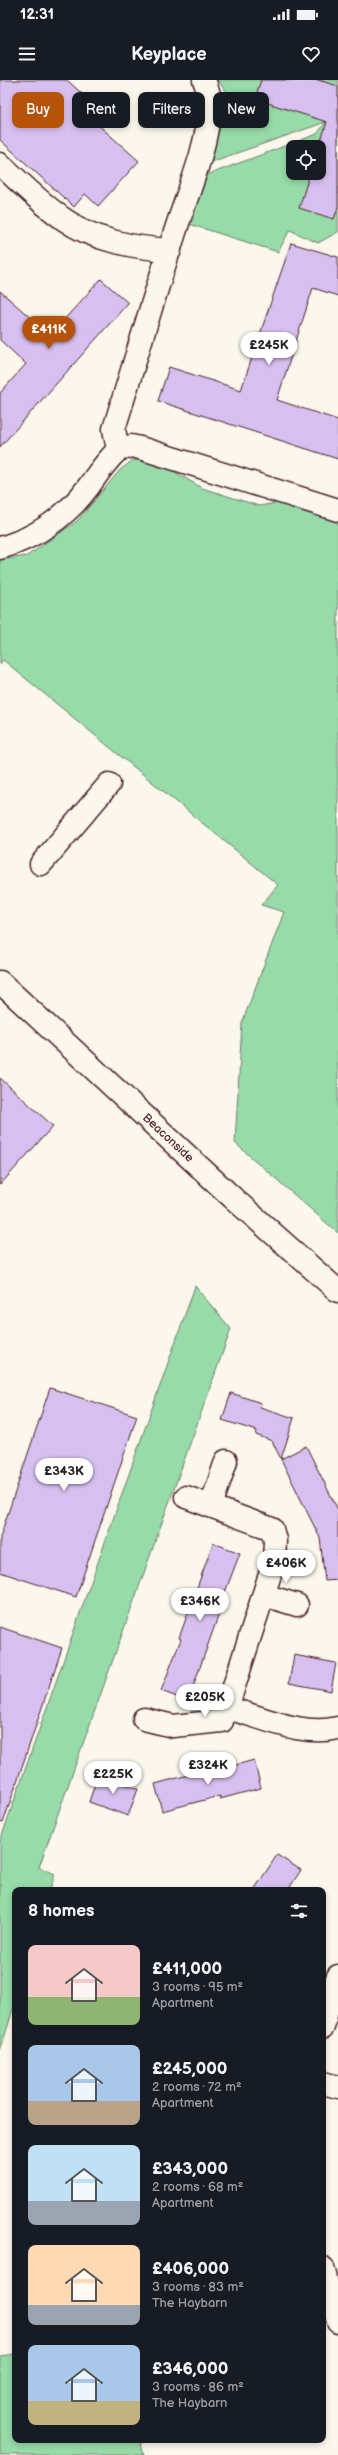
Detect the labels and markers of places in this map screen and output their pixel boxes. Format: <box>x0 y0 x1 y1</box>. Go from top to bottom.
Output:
pin: £411K <box>21 316 77 350</box>
pin: £245K <box>241 332 297 366</box>
pin: £343K <box>36 1458 92 1492</box>
pin: £406K <box>258 1550 314 1584</box>
pin: £346K <box>172 1588 228 1622</box>
pin: £205K <box>177 1684 233 1718</box>
pin: £324K <box>180 1752 236 1786</box>
pin: £225K <box>85 1761 141 1795</box>

